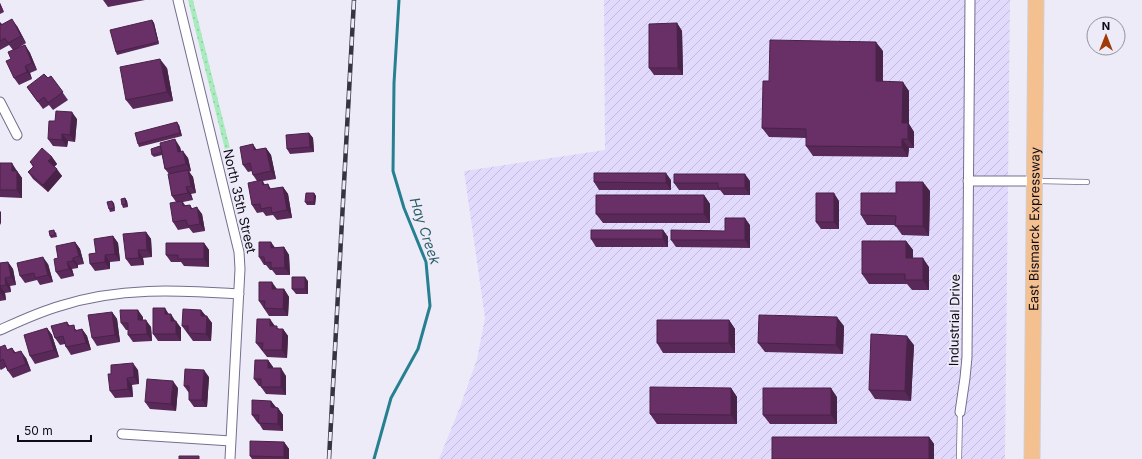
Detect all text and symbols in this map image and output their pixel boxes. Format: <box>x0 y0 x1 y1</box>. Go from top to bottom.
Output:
north arrow <box>1086 16 1126 56</box>
text: N <box>1102 19 1110 33</box>
street label: North 35th Street <box>220 147 260 255</box>
street label: East Bismarck Expressway <box>1025 147 1043 311</box>
water label: Hay Creek <box>407 195 444 267</box>
street label: Industrial Drive <box>945 274 963 366</box>
scale bar <box>18 417 91 443</box>
text: 50 m <box>24 423 53 438</box>

